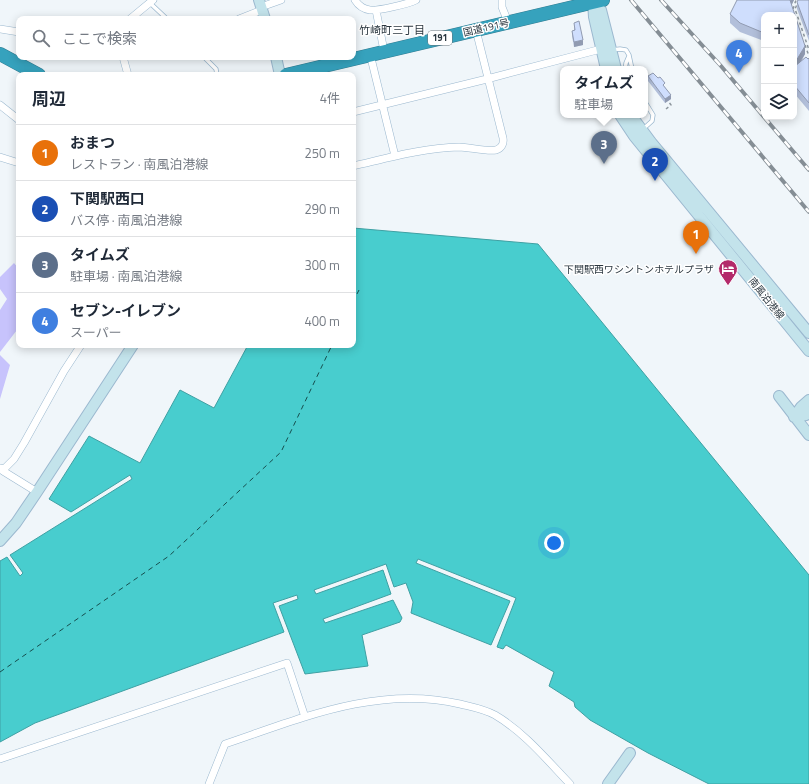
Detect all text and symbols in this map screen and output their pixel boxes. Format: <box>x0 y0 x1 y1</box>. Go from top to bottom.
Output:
map controls <box>761 12 797 120</box>
button: + <box>761 12 797 48</box>
street label: 国道191号 <box>462 15 511 40</box>
search box <box>16 16 356 60</box>
district label: 竹崎町三丁目 <box>359 22 425 38</box>
icon: search <box>30 27 52 49</box>
text: ここで検索 <box>62 27 137 50</box>
road number: 191 <box>428 31 452 45</box>
pin: 4 <box>726 40 752 73</box>
button: − <box>761 48 797 84</box>
popup <box>560 66 648 118</box>
text: タイムズ <box>574 71 634 94</box>
button: layers <box>761 84 797 120</box>
text: 周辺 <box>32 86 66 112</box>
text: 4件 <box>320 88 340 108</box>
text: 駐車場 <box>574 94 613 114</box>
text: おまつ <box>70 131 115 154</box>
pin: 3 <box>591 131 617 164</box>
text: 1 <box>41 143 49 163</box>
text: 250 m <box>304 143 340 163</box>
pin: 2 <box>642 148 668 181</box>
text: レストラン · 南風泊港線 <box>70 154 209 174</box>
text: 下関駅西口 <box>70 187 145 210</box>
text: 2 <box>41 199 49 219</box>
text: 290 m <box>304 199 340 219</box>
text: バス停 · 南風泊港線 <box>70 210 183 230</box>
pin: 1 <box>683 221 709 254</box>
text: タイムズ <box>70 243 130 266</box>
text: 3 <box>41 255 49 275</box>
text: 300 m <box>304 255 340 275</box>
hotel icon: 下関駅西ワシントンホテルプラザ <box>717 258 739 286</box>
place label: 下関駅西ワシントンホテルプラザ <box>564 262 714 277</box>
text: 駐車場 · 南風泊港線 <box>70 266 183 286</box>
street label: 南風泊港線 <box>745 274 788 322</box>
text: セブン-イレブン <box>70 299 181 322</box>
text: 4 <box>41 311 49 331</box>
text: 400 m <box>304 311 340 331</box>
text: スーパー <box>70 322 122 342</box>
your location <box>544 533 564 553</box>

